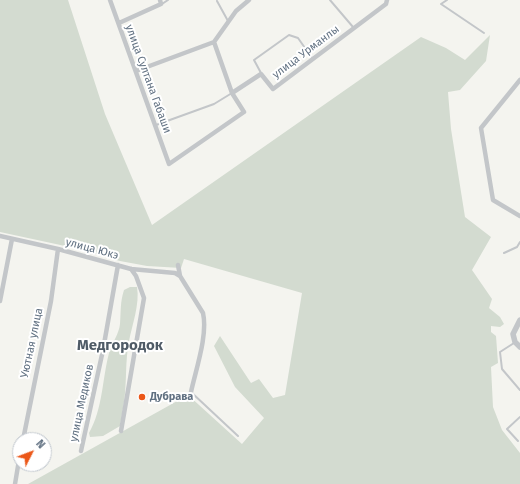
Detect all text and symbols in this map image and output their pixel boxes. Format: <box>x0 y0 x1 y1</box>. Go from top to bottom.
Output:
street label: улица Султана Габаши <box>122 23 174 135</box>
street label: улица Урманлы <box>270 23 342 81</box>
street label: улица Юкэ <box>64 236 120 262</box>
street label: Уютная улица <box>18 307 46 379</box>
district label: Медгородок <box>77 337 163 355</box>
street label: улица Медиков <box>67 363 97 443</box>
place label: Дубрава <box>150 390 193 404</box>
marker: Дубрава <box>137 392 147 402</box>
north arrow <box>12 432 52 472</box>
text: N <box>33 437 48 451</box>

